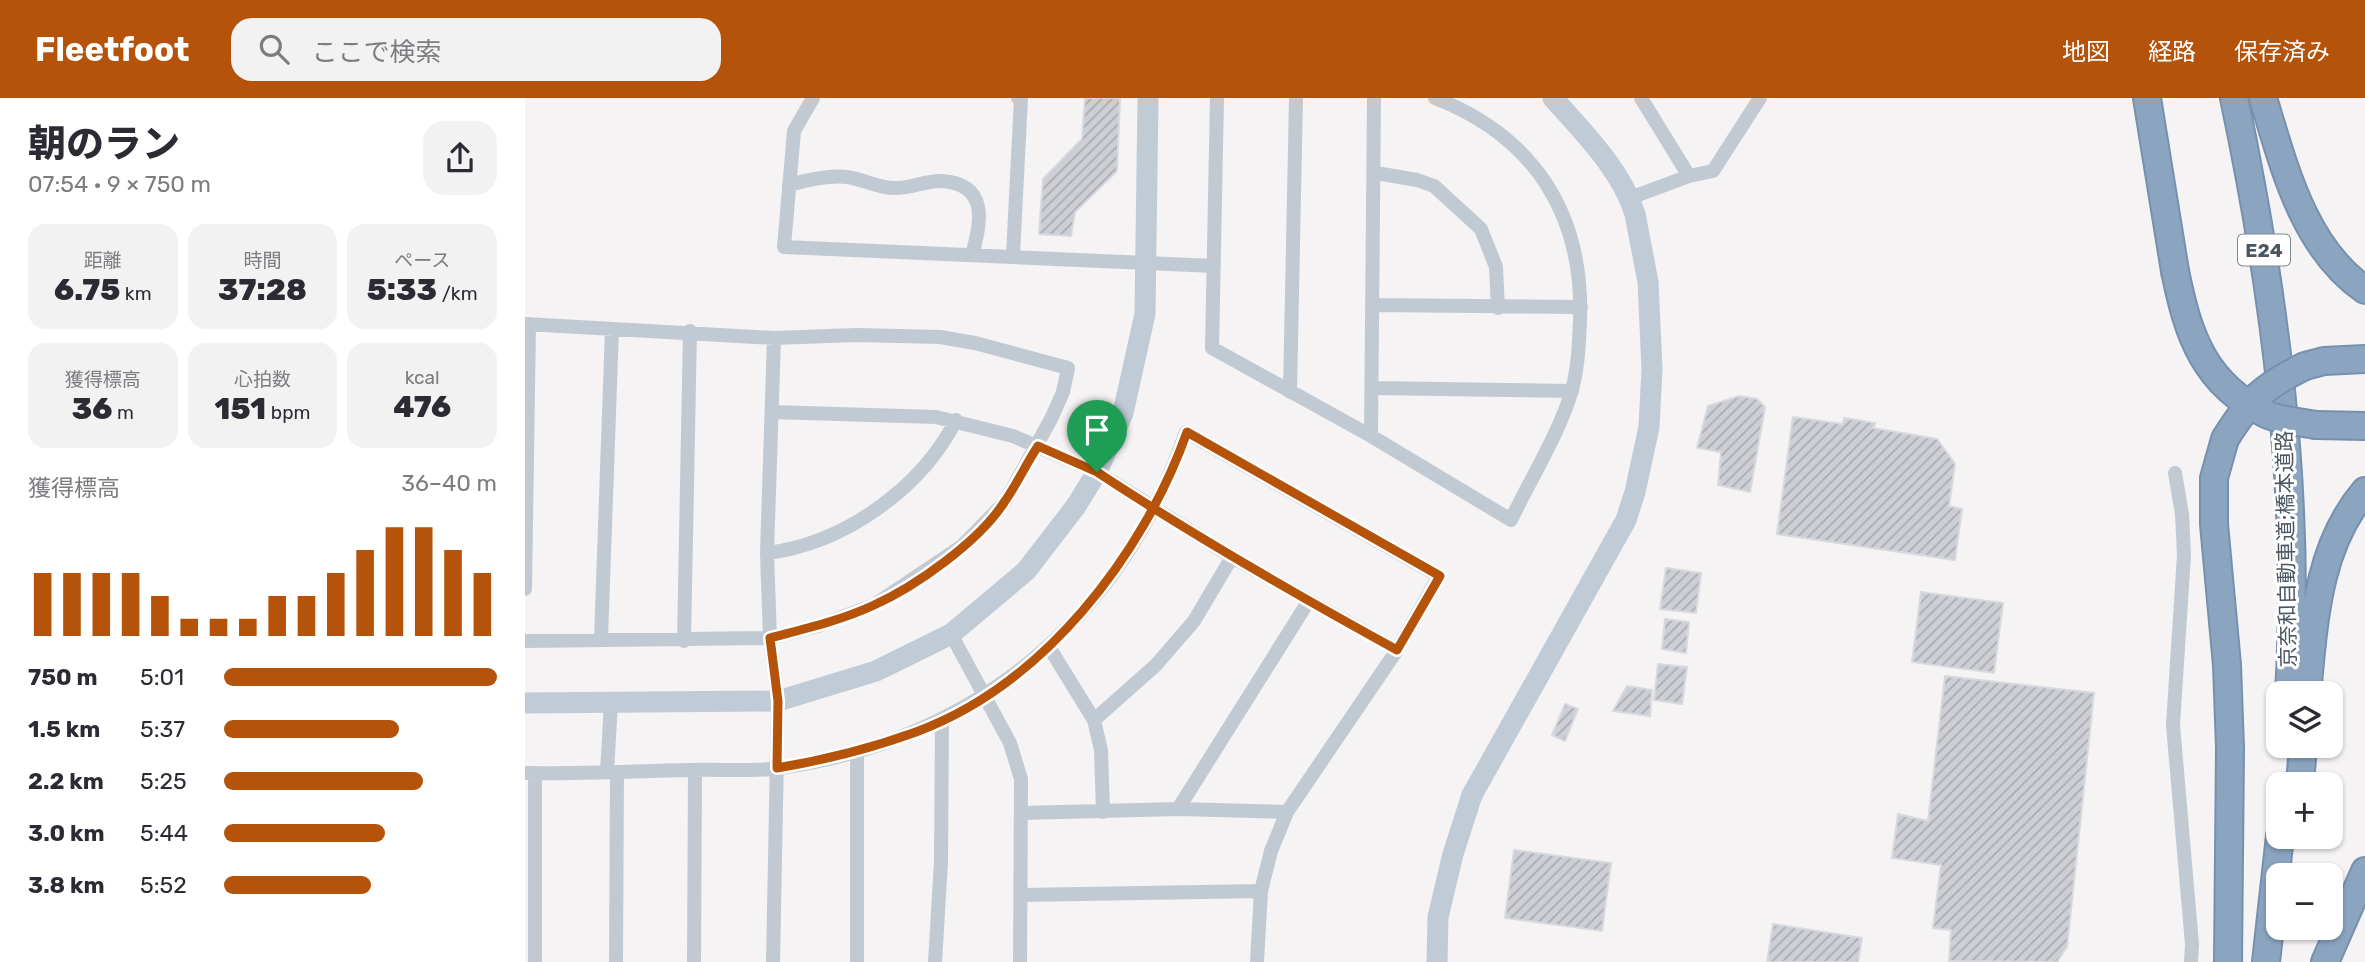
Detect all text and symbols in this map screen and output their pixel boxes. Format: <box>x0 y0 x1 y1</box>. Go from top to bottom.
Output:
search box <box>231 18 721 81</box>
text: Fleetfoot <box>35 30 189 69</box>
icon: search <box>255 30 293 68</box>
text: ここで検索 <box>311 37 441 68</box>
text: 地図 <box>2062 38 2110 66</box>
text: 経路 <box>2148 38 2196 66</box>
text: 保存済み <box>2234 38 2330 66</box>
text: 朝のラン <box>28 121 180 167</box>
button: share <box>423 121 497 195</box>
text: 07:54 · 9 × 750 m <box>28 170 211 198</box>
road number: E24 <box>2238 234 2290 266</box>
text: 距離 <box>84 249 122 272</box>
text: 時間 <box>243 249 282 272</box>
text: ペース <box>394 249 450 272</box>
text: 6.75 <box>54 272 120 308</box>
text: 37:28 <box>218 272 307 308</box>
text: 5:33 <box>367 272 437 308</box>
text: km <box>120 282 152 305</box>
text: /km <box>437 282 478 305</box>
text: kcal <box>405 366 440 389</box>
text: 獲得標高 <box>65 368 141 391</box>
text: 心拍数 <box>234 368 291 391</box>
text: 476 <box>393 389 451 425</box>
text: 36 <box>72 391 112 427</box>
text: 151 <box>215 391 266 427</box>
pin <box>1067 400 1127 472</box>
text: m <box>112 401 134 424</box>
text: bpm <box>266 401 310 424</box>
icon: arrive <box>1078 411 1116 449</box>
street label: 京奈和自動車道;橋本道路 <box>2271 430 2301 668</box>
text: 36–40 m <box>401 469 497 497</box>
text: 獲得標高 <box>28 474 120 502</box>
text: 750 m <box>28 663 98 691</box>
text: 5:01 <box>140 663 184 691</box>
map controls <box>2266 681 2343 940</box>
button: layers <box>2266 681 2343 758</box>
text: 1.5 km <box>28 715 100 743</box>
text: 5:37 <box>140 715 185 743</box>
text: 2.2 km <box>28 767 104 795</box>
text: 5:25 <box>140 767 187 795</box>
button: + <box>2266 772 2343 849</box>
text: 3.0 km <box>28 819 105 847</box>
text: 5:44 <box>140 819 188 847</box>
button: − <box>2266 863 2343 940</box>
text: 3.8 km <box>28 871 105 899</box>
text: 5:52 <box>140 871 187 899</box>

